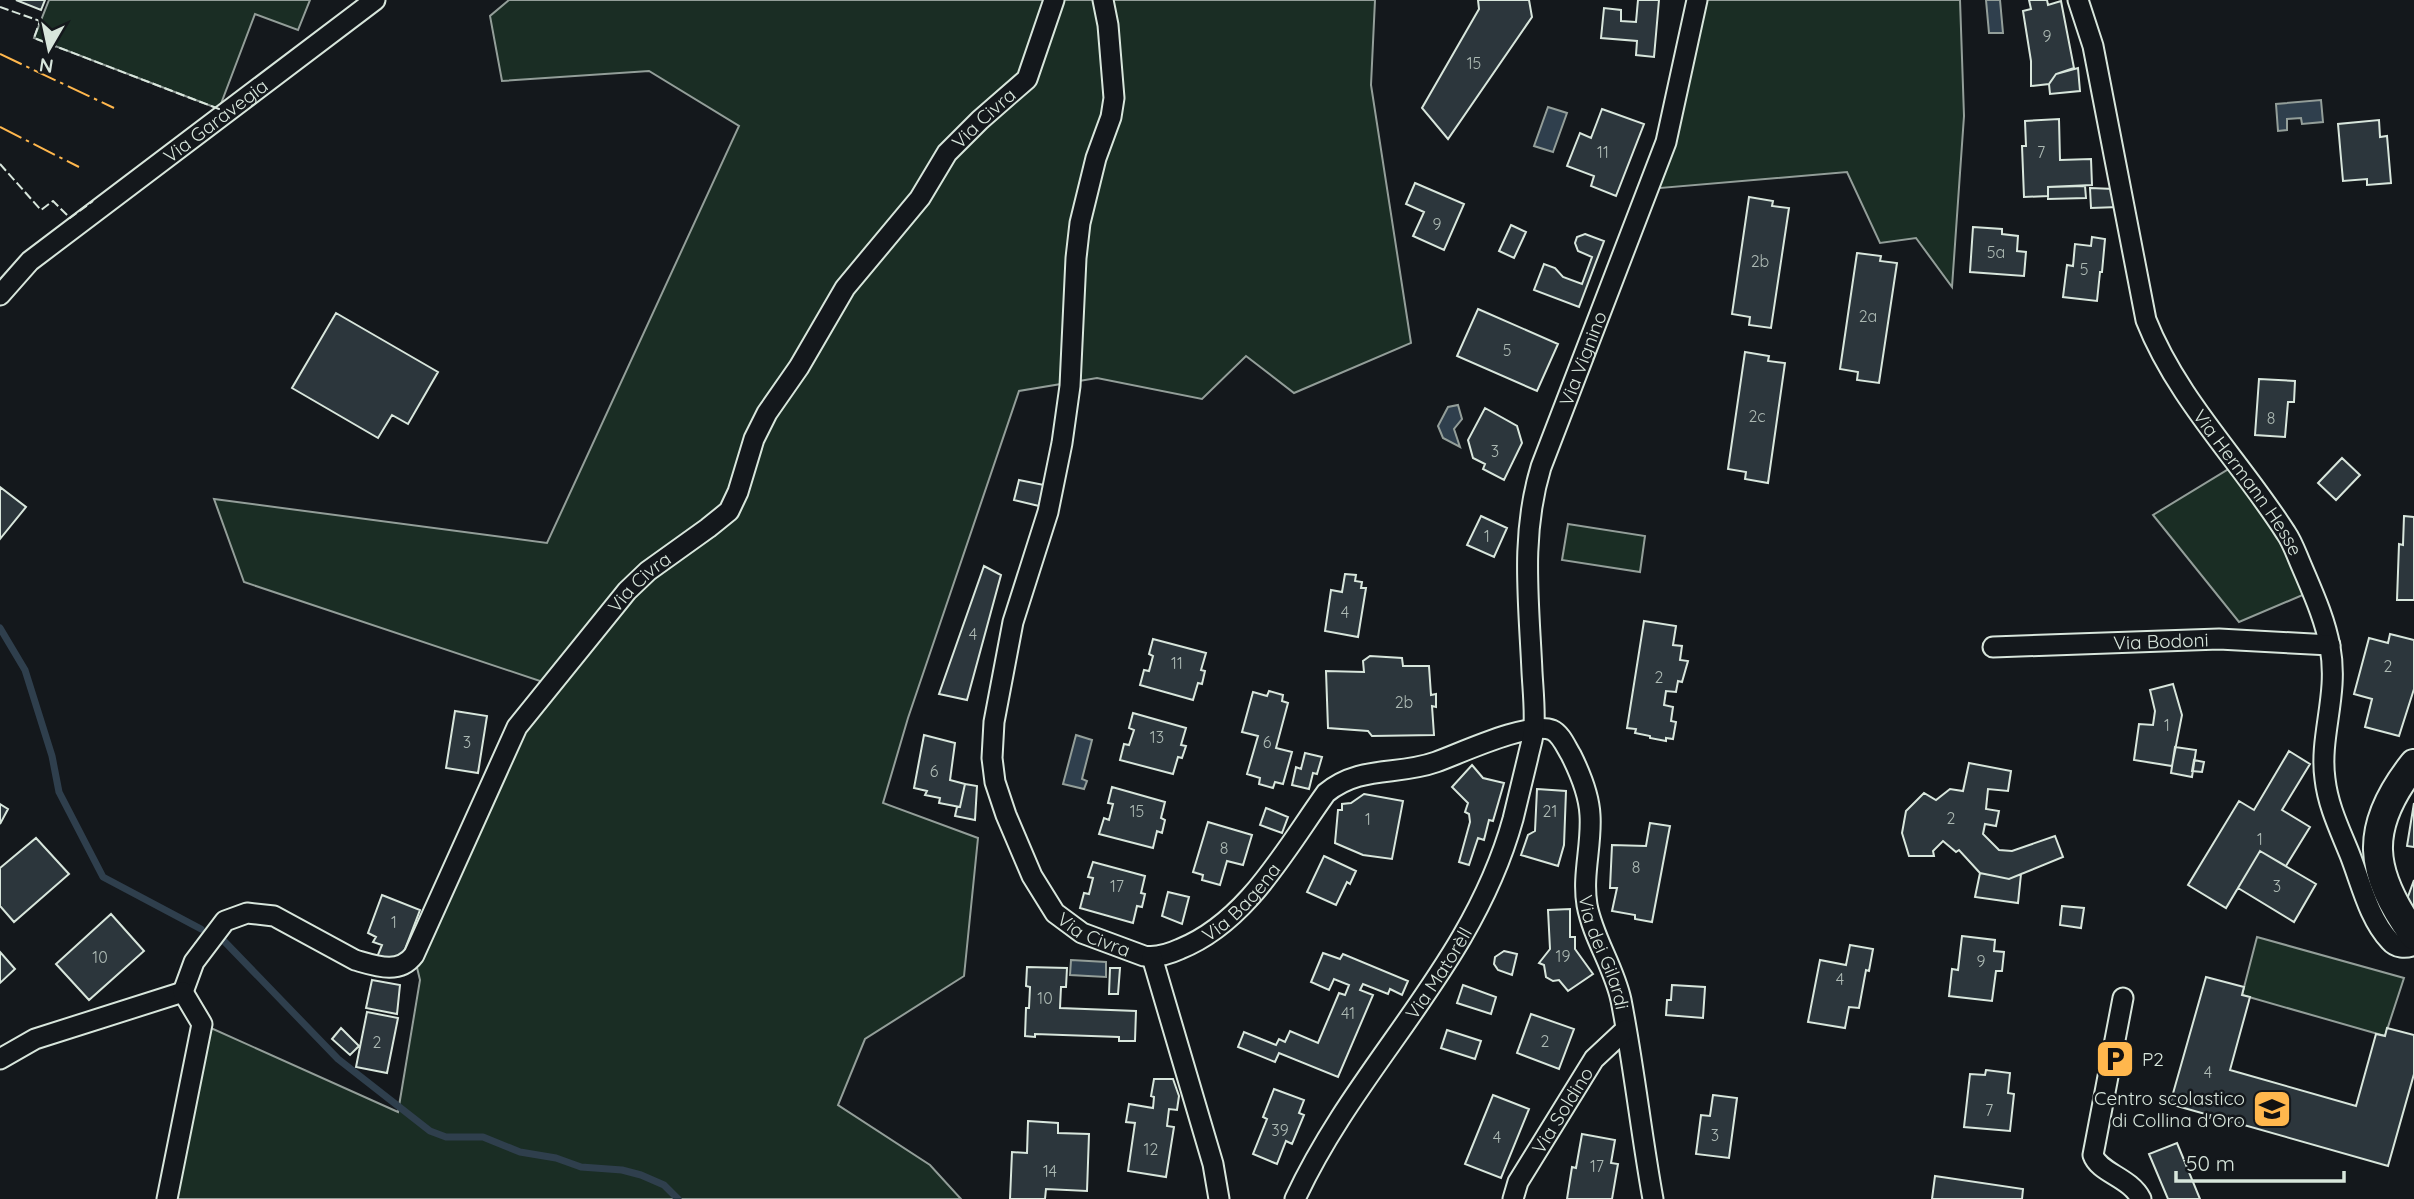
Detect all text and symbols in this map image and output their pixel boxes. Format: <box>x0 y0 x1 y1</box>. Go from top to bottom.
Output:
north arrow <box>14 14 84 84</box>
house number: 9 <box>2043 26 2052 46</box>
text: N <box>38 53 55 79</box>
house number: 15 <box>1467 53 1481 73</box>
street label: Via Garavegia <box>159 73 273 168</box>
street label: Via Civra <box>947 83 1020 153</box>
house number: 11 <box>1597 142 1609 162</box>
house number: 7 <box>2037 142 2045 162</box>
house number: 9 <box>1433 214 1442 234</box>
house number: 5a <box>1987 242 2005 262</box>
house number: 2b <box>1751 251 1769 271</box>
house number: 5 <box>2080 259 2088 279</box>
house number: 2a <box>1859 306 1877 326</box>
street label: Via Vignino <box>1554 308 1612 409</box>
house number: 5 <box>1503 340 1511 360</box>
street label: Via Hermann Hesse <box>2188 405 2308 559</box>
house number: 2c <box>1748 406 1766 426</box>
house number: 8 <box>2267 408 2275 428</box>
house number: 3 <box>1491 441 1499 461</box>
house number: 1 <box>1484 526 1490 546</box>
street label: Via Civra <box>602 547 676 617</box>
house number: 4 <box>1341 602 1349 622</box>
house number: 4 <box>969 624 977 644</box>
street label: Via Bodoni <box>2113 627 2209 655</box>
house number: 11 <box>1171 653 1183 673</box>
house number: 2 <box>2384 656 2393 676</box>
house number: 2 <box>1655 667 1664 687</box>
house number: 2b <box>1395 692 1413 712</box>
house number: 1 <box>2164 715 2170 735</box>
house number: 13 <box>1150 727 1164 747</box>
house number: 3 <box>463 732 471 752</box>
house number: 6 <box>1263 732 1272 752</box>
house number: 6 <box>930 761 939 781</box>
house number: 15 <box>1130 801 1144 821</box>
house number: 21 <box>1543 801 1557 821</box>
house number: 2 <box>1947 808 1956 828</box>
house number: 1 <box>1365 809 1371 829</box>
house number: 1 <box>2257 829 2263 849</box>
house number: 8 <box>1220 838 1228 858</box>
house number: 8 <box>1632 857 1640 877</box>
street label: Via Bagena <box>1197 858 1286 947</box>
house number: 17 <box>1110 876 1124 896</box>
house number: 3 <box>2273 876 2281 896</box>
street label: Via dei Gilardi <box>1574 893 1635 1011</box>
street label: Via Civra <box>1052 907 1134 962</box>
house number: 1 <box>391 912 397 932</box>
street label: Via Matorèll <box>1400 923 1477 1024</box>
house number: 19 <box>1556 946 1570 966</box>
house number: 10 <box>92 947 108 967</box>
house number: 9 <box>1977 951 1986 971</box>
house number: 4 <box>1836 969 1844 989</box>
house number: 10 <box>1037 988 1053 1008</box>
house number: 41 <box>1341 1003 1355 1023</box>
house number: 2 <box>1541 1031 1550 1051</box>
house number: 2 <box>373 1032 382 1052</box>
parking icon: P2 <box>2094 1038 2136 1080</box>
place label: P2 <box>2142 1047 2164 1071</box>
street label: Via Soldino <box>1526 1062 1598 1158</box>
house number: 4 <box>2204 1062 2212 1082</box>
place label: Centro scolastico di Collina d'Oro <box>2094 1086 2245 1132</box>
school or university icon: Centro scolastico di Collina d'Oro <box>2251 1088 2293 1130</box>
house number: 7 <box>1985 1100 1993 1120</box>
house number: 39 <box>1271 1120 1289 1140</box>
house number: 3 <box>1711 1125 1719 1145</box>
house number: 4 <box>1493 1127 1501 1147</box>
house number: 12 <box>1144 1139 1159 1159</box>
scale bar <box>2176 1140 2344 1184</box>
text: 50 m <box>2186 1150 2235 1176</box>
house number: 17 <box>1590 1156 1604 1176</box>
house number: 14 <box>1043 1161 1057 1181</box>

